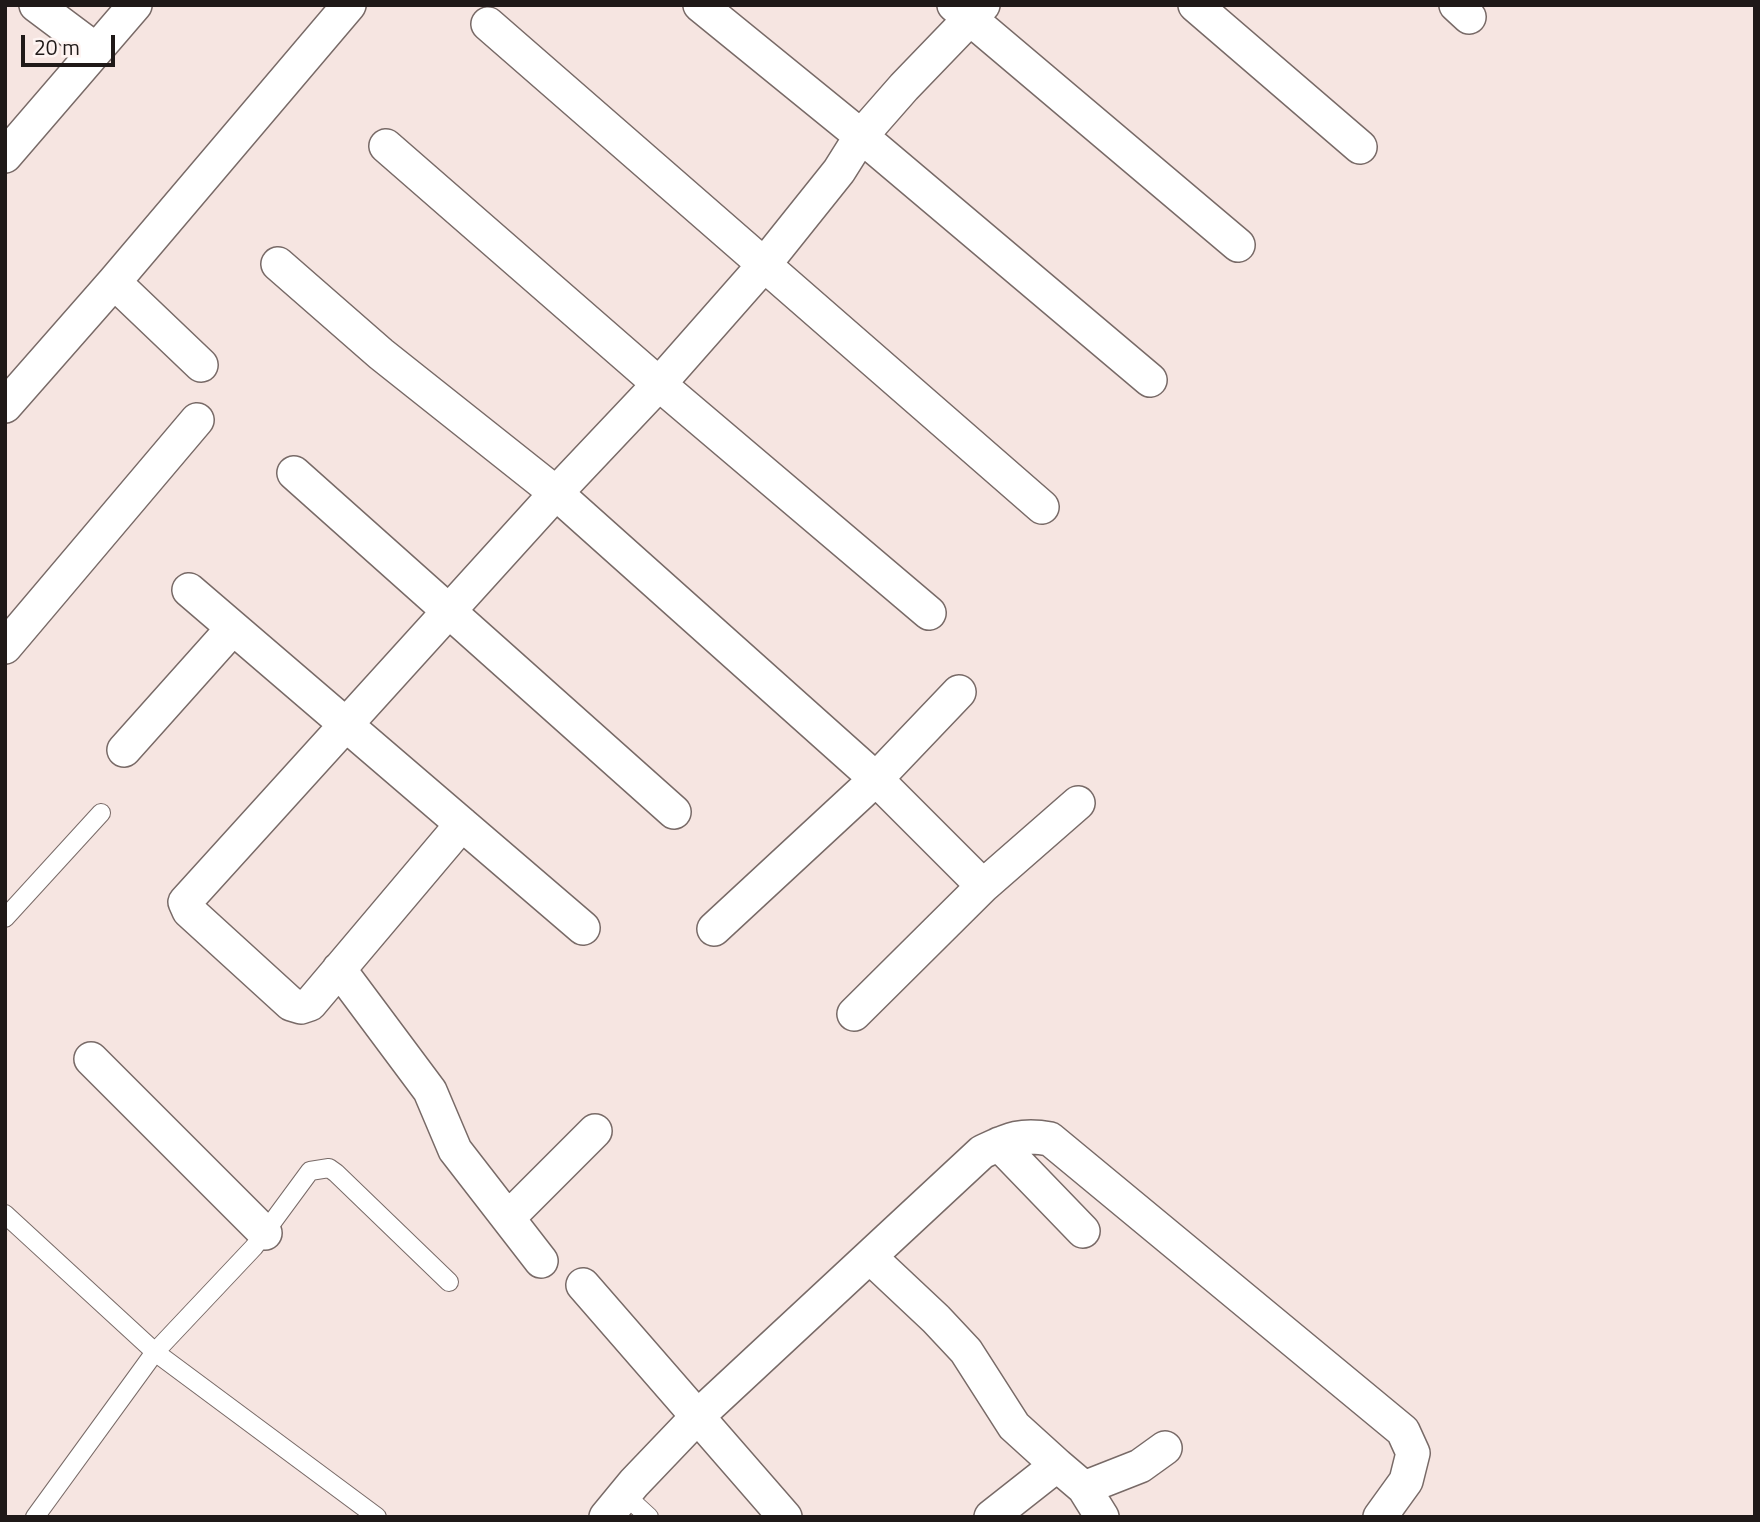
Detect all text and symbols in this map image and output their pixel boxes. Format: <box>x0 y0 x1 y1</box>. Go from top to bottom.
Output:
scale bar <box>24 21 119 65</box>
text: 20 m <box>34 31 80 63</box>

